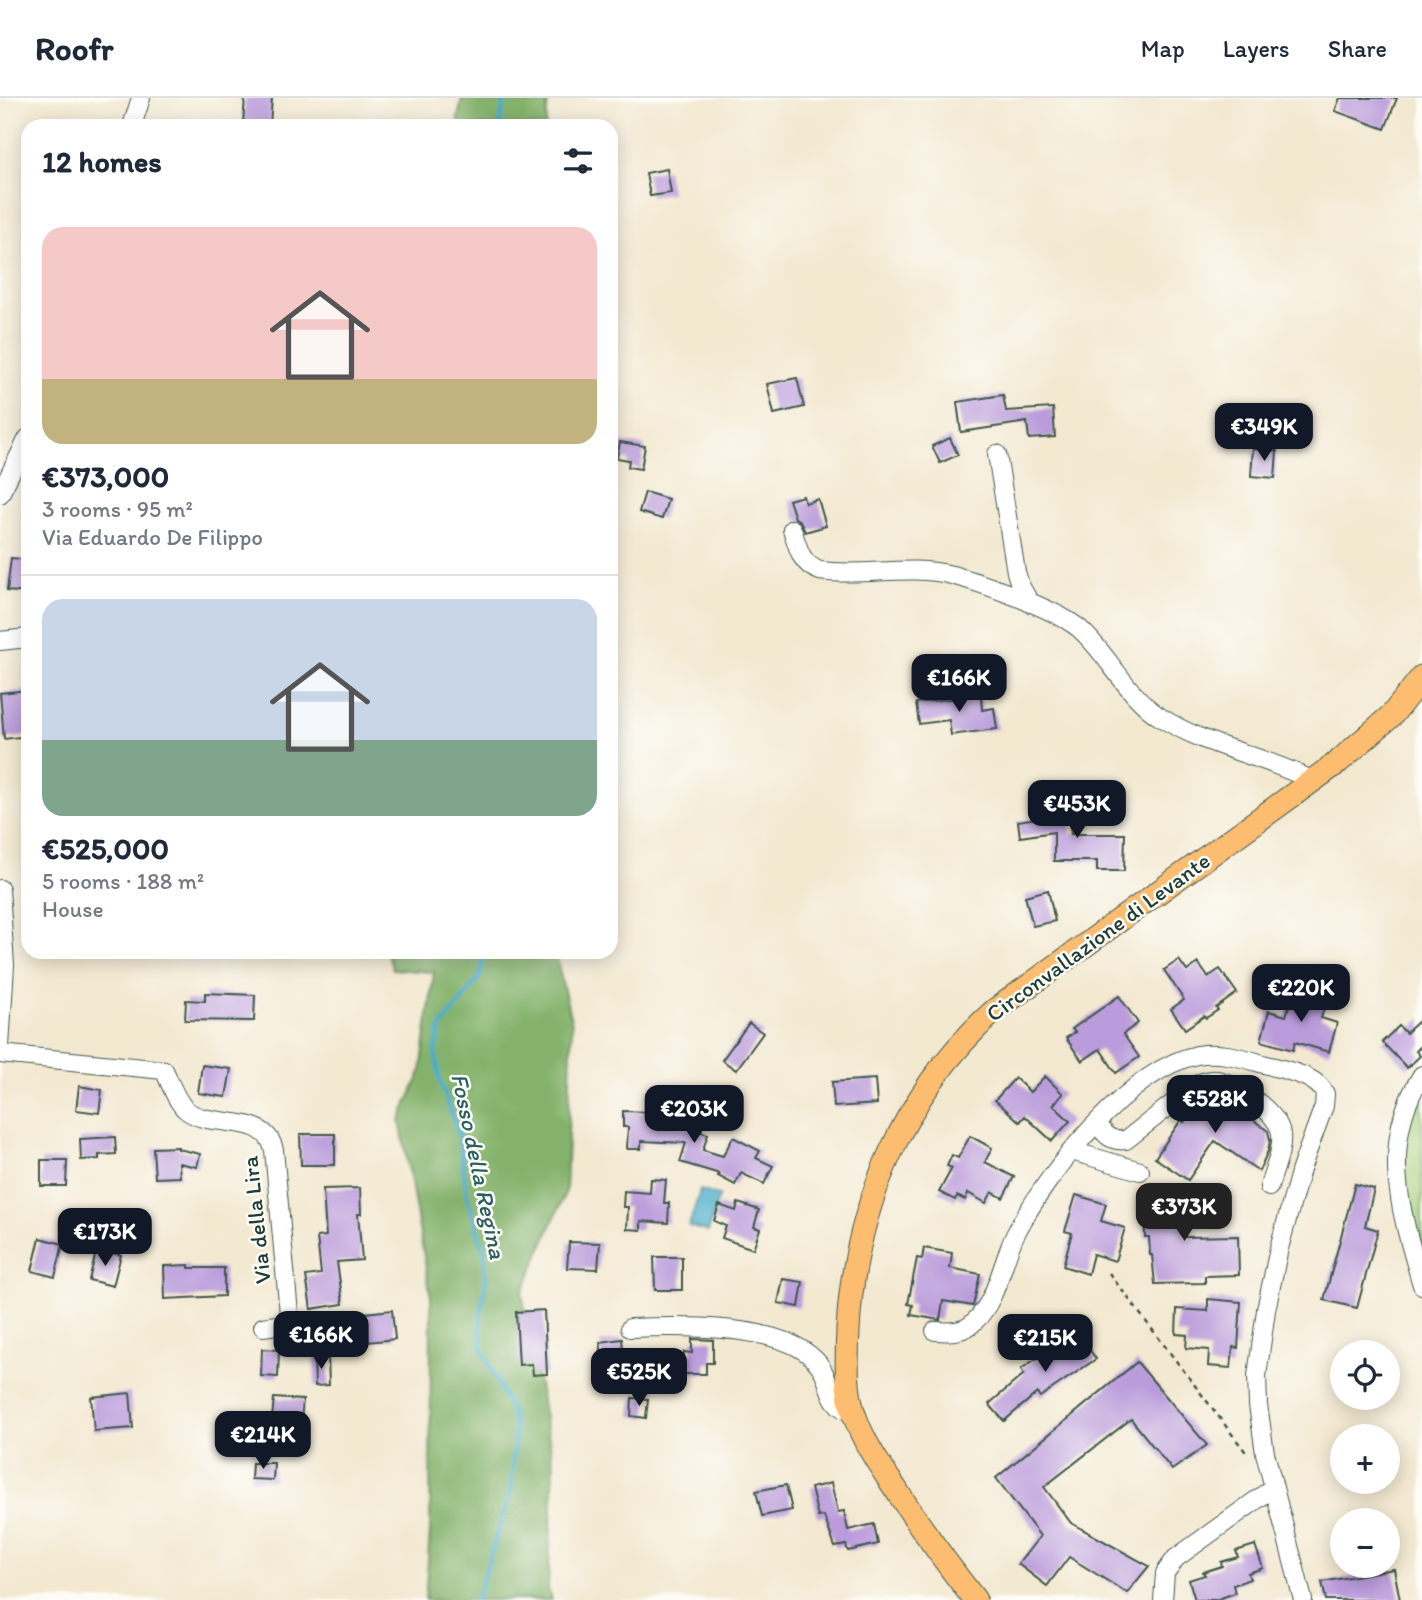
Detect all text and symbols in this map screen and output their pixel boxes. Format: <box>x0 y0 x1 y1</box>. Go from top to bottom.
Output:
text: Roofr <box>35 29 113 68</box>
text: Map <box>1141 34 1185 63</box>
text: Layers <box>1223 34 1290 63</box>
text: Share <box>1328 34 1387 63</box>
icon: filters <box>559 142 597 180</box>
text: 12 homes <box>42 143 162 180</box>
icon: home <box>257 272 383 398</box>
pin: €349K <box>1215 404 1313 463</box>
text: €349K <box>1231 412 1297 440</box>
text: €373,000 <box>42 458 169 495</box>
text: 3 rooms · 95 m² <box>42 495 193 523</box>
text: Via Eduardo De Filippo <box>42 523 263 551</box>
icon: home <box>257 644 383 770</box>
pin: €166K <box>910 654 1008 714</box>
text: €166K <box>928 663 990 691</box>
pin: €453K <box>1028 780 1126 840</box>
text: €453K <box>1044 789 1110 817</box>
text: €525,000 <box>42 830 169 867</box>
street label: Circonvallazione di Levante <box>981 846 1215 1028</box>
text: 5 rooms · 188 m² <box>42 867 204 895</box>
text: House <box>42 895 104 923</box>
pin: €220K <box>1252 964 1350 1024</box>
text: €220K <box>1268 973 1334 1001</box>
water label: Fosso della Regina <box>445 1070 513 1262</box>
pin: €528K <box>1166 1076 1264 1135</box>
text: €528K <box>1183 1084 1247 1112</box>
pin: €203K <box>645 1086 743 1145</box>
text: €203K <box>661 1094 727 1122</box>
street label: Via della Lira <box>235 1155 277 1285</box>
pin: €373K <box>1135 1184 1233 1243</box>
text: €373K <box>1152 1192 1216 1220</box>
pin: €173K <box>56 1208 154 1268</box>
text: €173K <box>74 1217 136 1245</box>
pin: €166K <box>272 1312 370 1371</box>
pin: €215K <box>996 1314 1094 1374</box>
text: €166K <box>290 1320 352 1348</box>
text: €215K <box>1014 1323 1076 1351</box>
map controls <box>1330 1340 1400 1578</box>
button: locate <box>1330 1340 1400 1410</box>
pin: €525K <box>590 1348 688 1408</box>
text: €525K <box>607 1357 671 1385</box>
pin: €214K <box>214 1412 312 1471</box>
text: €214K <box>231 1420 295 1448</box>
button: + <box>1330 1424 1400 1494</box>
button: − <box>1330 1508 1400 1578</box>

